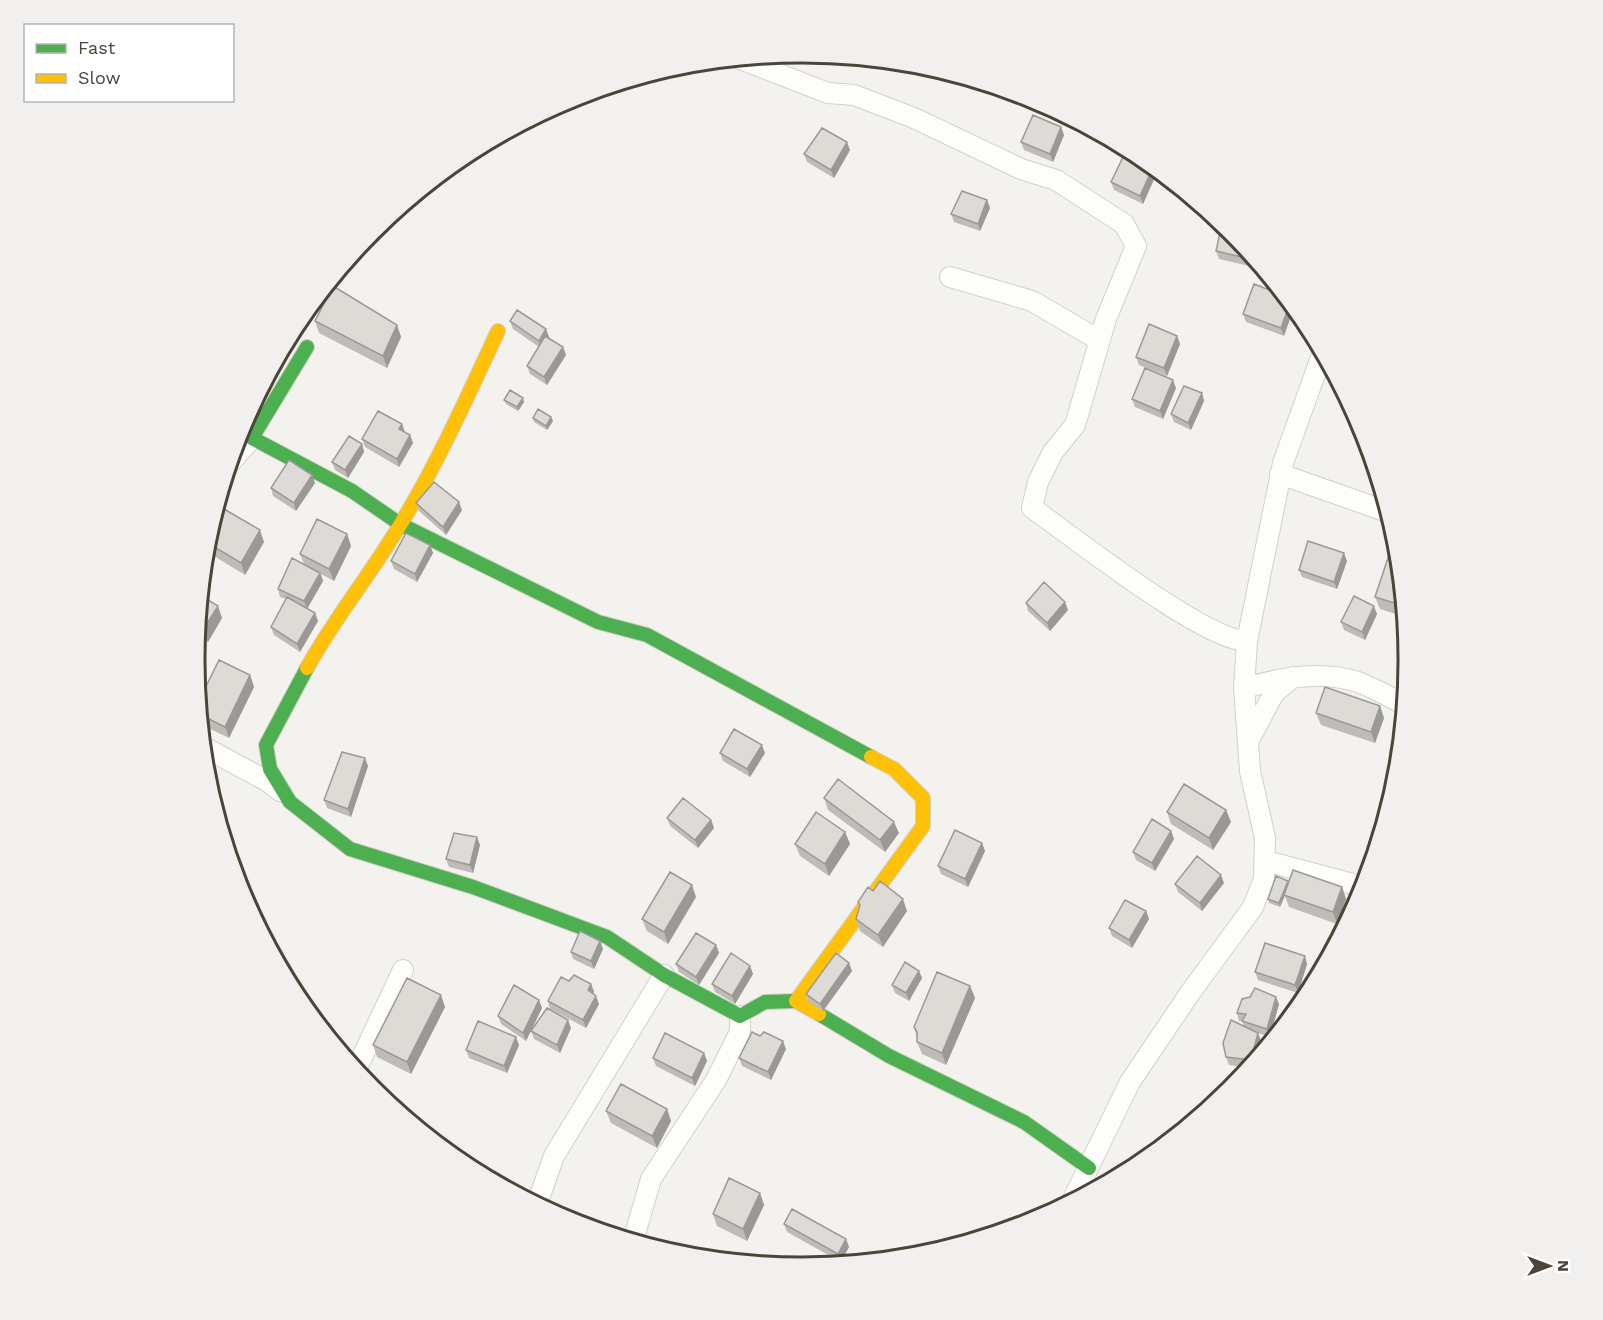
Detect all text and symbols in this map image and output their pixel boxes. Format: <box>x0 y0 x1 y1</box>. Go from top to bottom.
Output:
legend <box>24 24 234 102</box>
text: Fast <box>78 37 116 58</box>
text: Slow <box>78 67 121 88</box>
north arrow <box>1519 1236 1579 1296</box>
text: N <box>1554 1260 1573 1272</box>

